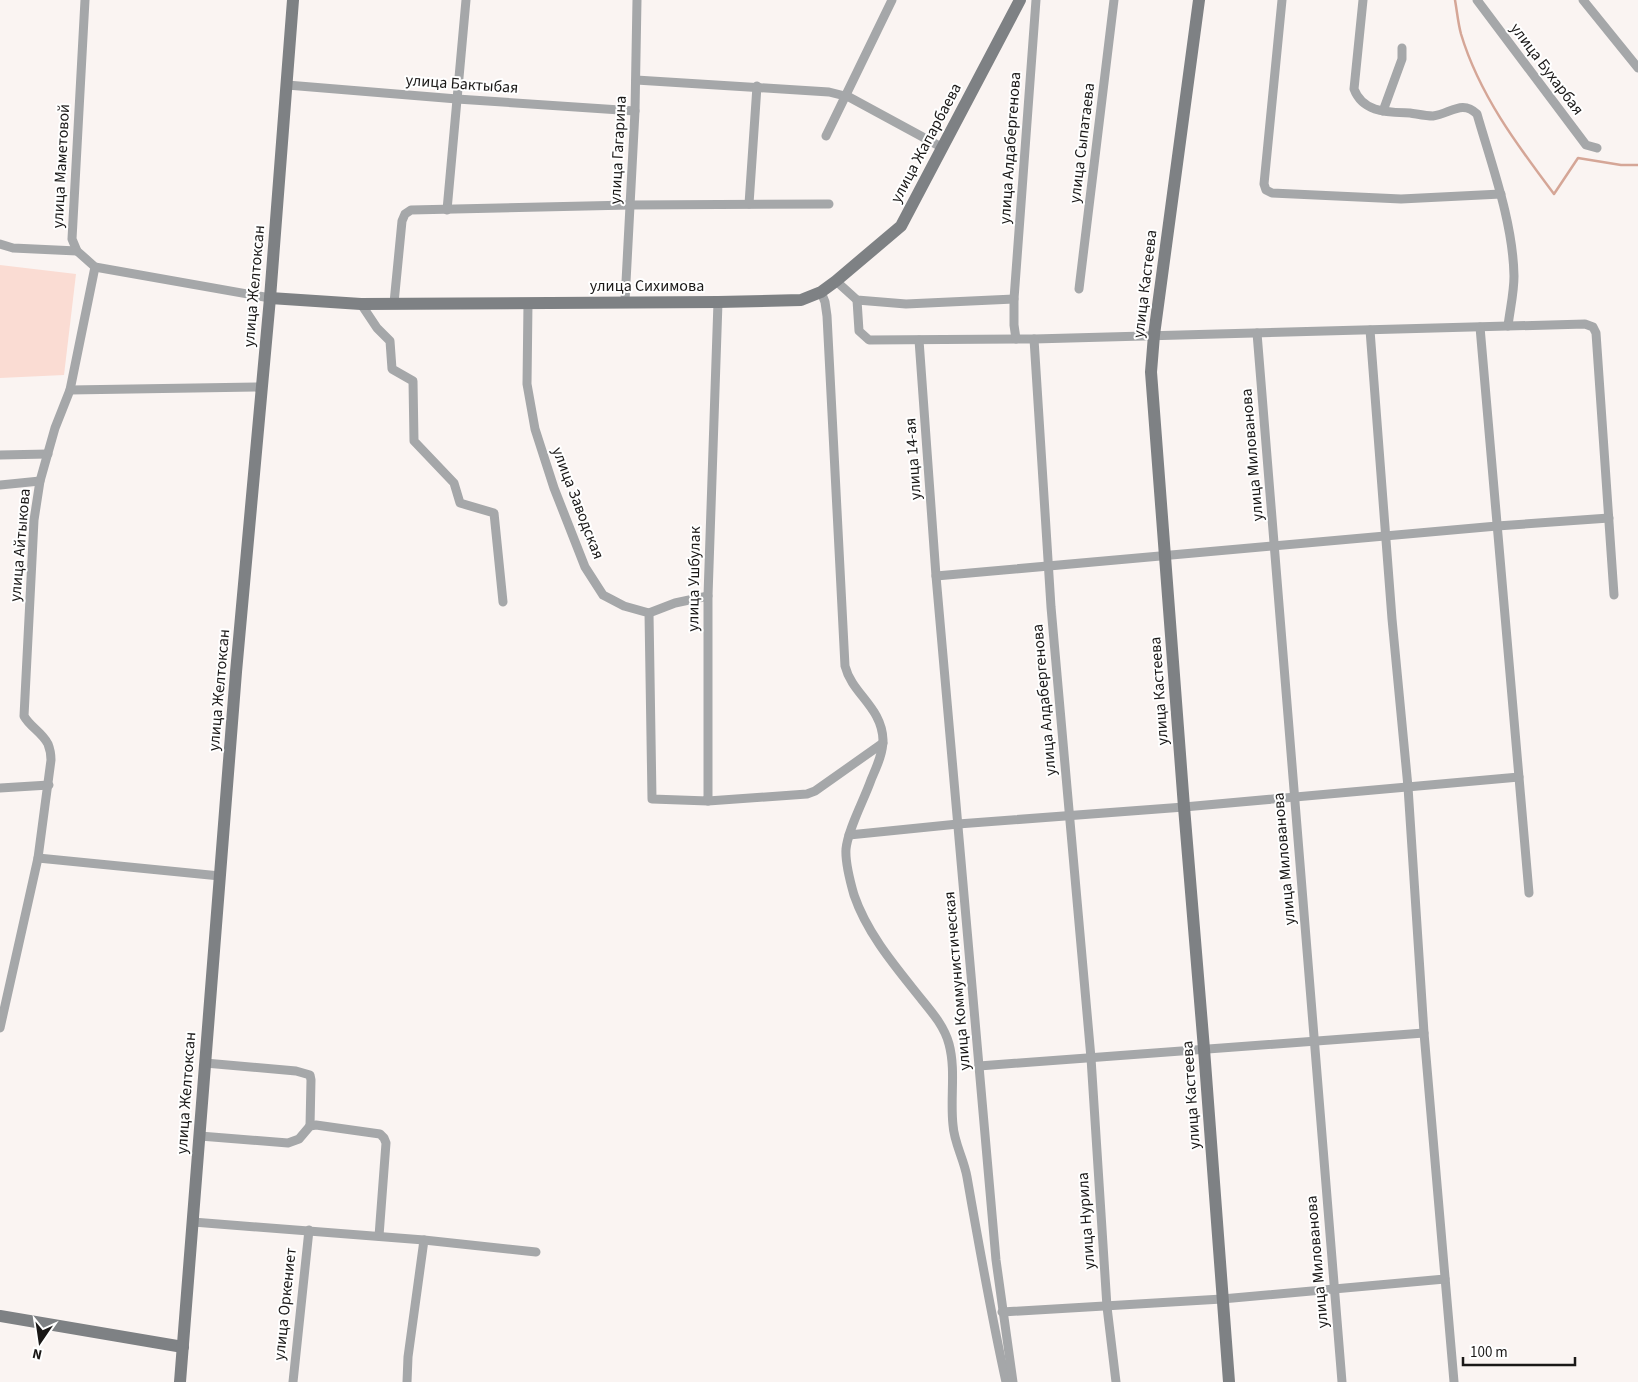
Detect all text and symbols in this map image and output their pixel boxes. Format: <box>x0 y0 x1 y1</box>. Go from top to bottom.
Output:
street label: улица Бухарбая <box>1505 18 1589 120</box>
street label: улица Бактыбая <box>405 69 519 99</box>
street label: улица Алдабергенова <box>994 71 1026 225</box>
street label: улица Жапарбаева <box>885 79 967 207</box>
street label: улица Сыпатаева <box>1064 82 1100 204</box>
street label: улица Гагарина <box>604 95 632 205</box>
street label: улица Маметовой <box>47 103 75 229</box>
street label: улица Желтоксан <box>238 224 270 348</box>
street label: улица Кастеева <box>1127 229 1163 339</box>
street label: улица Сихимова <box>590 275 704 297</box>
street label: улица Милованова <box>1235 388 1269 522</box>
street label: улица 14-ая <box>899 417 927 501</box>
street label: улица Заводская <box>546 444 610 562</box>
street label: улица Айтыкова <box>4 487 36 603</box>
street label: улица Ушбулак <box>682 526 706 632</box>
street label: улица Алдабергенова <box>1026 623 1062 777</box>
street label: улица Желтоксан <box>203 628 235 752</box>
street label: улица Кастеева <box>1144 636 1174 746</box>
street label: улица Милованова <box>1267 792 1301 926</box>
street label: улица Коммунистическая <box>938 891 976 1071</box>
street label: улица Желтоксан <box>171 1031 201 1155</box>
street label: улица Кастеева <box>1176 1040 1206 1150</box>
street label: улица Нурила <box>1072 1172 1100 1270</box>
street label: улица Милованова <box>1300 1195 1334 1329</box>
street label: улица Оркениет <box>268 1246 302 1362</box>
north arrow <box>15 1317 65 1367</box>
scale bar <box>1463 1334 1576 1366</box>
text: 100 m <box>1470 1342 1508 1363</box>
text: N <box>31 1343 44 1364</box>

